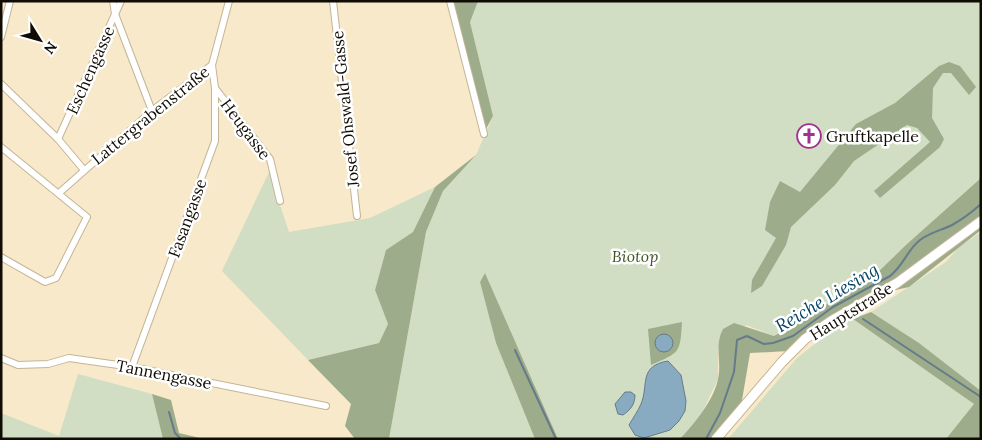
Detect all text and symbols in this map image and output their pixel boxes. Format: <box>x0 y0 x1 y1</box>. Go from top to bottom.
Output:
north arrow <box>15 15 65 65</box>
street label: Eschengasse <box>62 23 118 117</box>
street label: Josef Ohswald-Gasse <box>327 29 363 189</box>
text: N <box>40 38 61 58</box>
street label: Lattergrabenstraße <box>87 61 213 169</box>
street label: Heugasse <box>217 95 276 164</box>
church icon: Gruftkapelle <box>796 123 822 149</box>
place label: Gruftkapelle <box>826 126 919 146</box>
street label: Fasangasse <box>164 176 211 260</box>
park label: Biotop <box>612 246 658 266</box>
water label: Reiche Liesing <box>771 258 883 337</box>
street label: Hauptstraße <box>806 277 896 344</box>
street label: Tannengasse <box>115 355 214 393</box>

